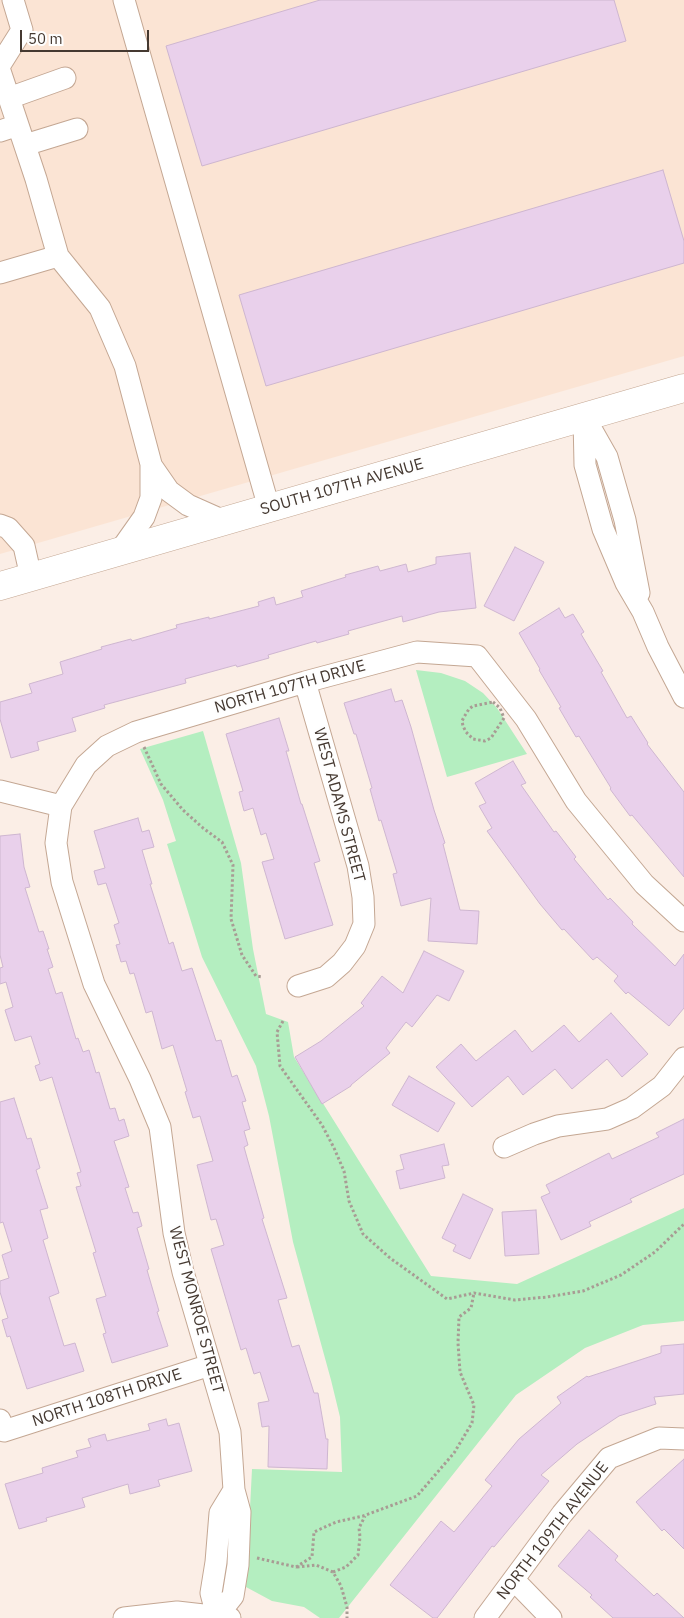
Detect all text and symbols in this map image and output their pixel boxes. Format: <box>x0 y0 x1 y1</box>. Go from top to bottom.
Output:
scale bar <box>22 20 151 52</box>
text: 50 m <box>28 29 63 48</box>
street label: SOUTH 107TH AVENUE <box>258 454 426 520</box>
street label: NORTH 107TH DRIVE <box>212 656 368 718</box>
street label: WEST ADAMS STREET <box>309 726 369 884</box>
street label: WEST MONROE STREET <box>164 1224 228 1396</box>
street label: NORTH 108TH DRIVE <box>30 1365 184 1431</box>
street label: NORTH 109TH AVENUE <box>493 1458 613 1604</box>

